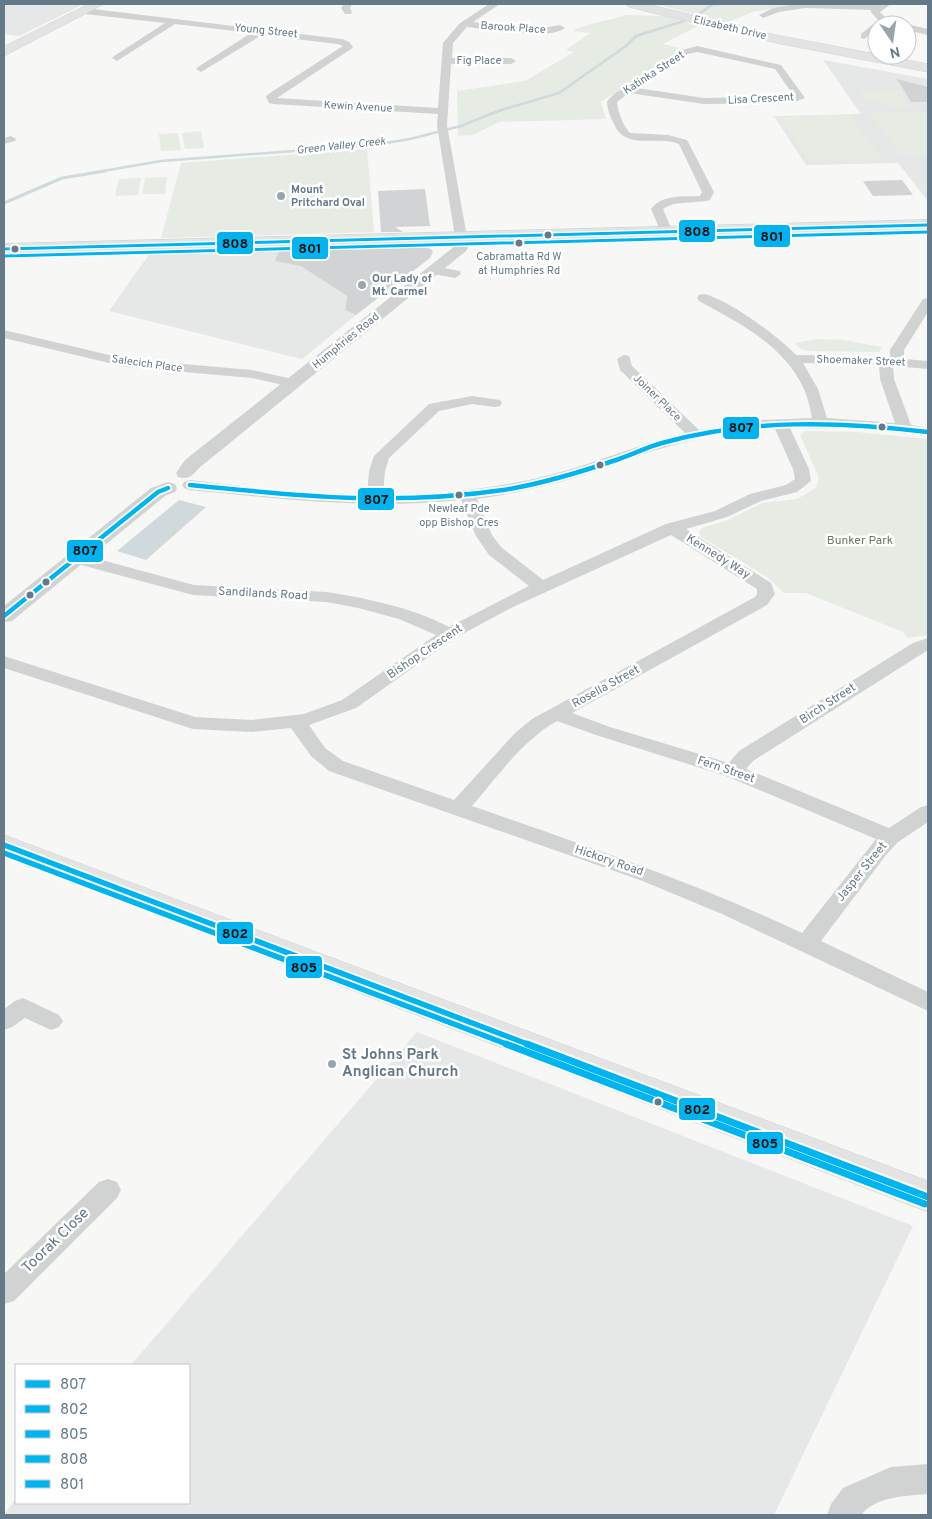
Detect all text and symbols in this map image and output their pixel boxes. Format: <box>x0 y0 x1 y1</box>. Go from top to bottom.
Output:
street label: Elizabeth Drive <box>692 13 768 43</box>
north arrow <box>867 15 917 65</box>
street label: Barook Place <box>480 19 546 37</box>
street label: Young Street <box>234 21 298 41</box>
text: N <box>888 42 901 61</box>
street label: Katinka Street <box>621 48 687 98</box>
street label: Fig Place <box>456 54 502 68</box>
street label: Lisa Crescent <box>728 90 794 108</box>
street label: Kewin Avenue <box>323 98 393 116</box>
water label: Green Valley Creek <box>296 134 387 158</box>
place label: Mount Pritchard Oval <box>291 183 365 210</box>
marker: Mount Pritchard Oval <box>275 190 287 202</box>
line badge: 808 <box>678 219 716 243</box>
text: 808 <box>684 224 710 241</box>
line badge: 801 <box>753 224 791 248</box>
text: 801 <box>760 229 784 246</box>
unlabelled marker <box>543 230 553 240</box>
line badge: 808 <box>216 231 254 255</box>
text: 808 <box>222 236 248 253</box>
line badge: 801 <box>291 236 329 260</box>
marker: Cabramatta Rd W at Humphries Rd <box>514 238 524 248</box>
text: 801 <box>298 241 322 258</box>
unlabelled marker <box>10 244 20 254</box>
place label: Cabramatta Rd W at Humphries Rd <box>476 250 562 278</box>
place label: Our Lady of Mt. Carmel <box>372 272 432 299</box>
marker: Our Lady of Mt. Carmel <box>356 279 368 291</box>
street label: Humphries Road <box>310 310 382 372</box>
street label: Salecich Place <box>111 352 183 376</box>
street label: Shoemaker Street <box>816 352 906 370</box>
street label: Joiner Place <box>630 372 684 424</box>
line badge: 807 <box>722 416 760 440</box>
text: 807 <box>728 420 754 437</box>
unlabelled marker <box>877 422 887 432</box>
unlabelled marker <box>595 460 605 470</box>
line badge: 807 <box>357 487 395 511</box>
marker: Newleaf Pde opp Bishop Cres <box>454 490 464 500</box>
text: 807 <box>363 492 389 509</box>
place label: Newleaf Pde opp Bishop Cres <box>419 502 499 530</box>
street label: Kennedy Way <box>683 531 753 583</box>
park label: Bunker Park <box>827 533 893 549</box>
line badge: 807 <box>66 539 104 563</box>
text: 807 <box>72 543 98 560</box>
unlabelled marker <box>41 577 51 587</box>
street label: Sandilands Road <box>218 584 308 604</box>
unlabelled marker <box>25 590 35 600</box>
street label: Bishop Crescent <box>384 621 466 683</box>
street label: Rosella Street <box>569 662 643 712</box>
street label: Birch Street <box>797 680 859 728</box>
street label: Fern Street <box>695 753 757 787</box>
street label: Jasper Street <box>833 839 891 905</box>
street label: Hickory Road <box>572 842 646 880</box>
line badge: 802 <box>216 921 254 945</box>
text: 802 <box>222 926 248 943</box>
line badge: 805 <box>285 955 323 979</box>
text: 805 <box>291 960 317 977</box>
place label: St Johns Park Anglican Church <box>342 1046 458 1082</box>
marker: St Johns Park Anglican Church <box>326 1058 338 1070</box>
unlabelled marker <box>653 1097 663 1107</box>
line badge: 802 <box>678 1097 716 1121</box>
text: 802 <box>684 1102 710 1119</box>
line badge: 805 <box>746 1131 784 1155</box>
text: 805 <box>752 1136 778 1153</box>
street label: Toorak Close <box>18 1204 94 1278</box>
legend <box>15 1364 190 1504</box>
text: 807 <box>60 1376 86 1395</box>
text: 802 <box>60 1401 88 1420</box>
text: 805 <box>60 1426 88 1445</box>
text: 808 <box>60 1451 88 1470</box>
text: 801 <box>60 1476 84 1495</box>

